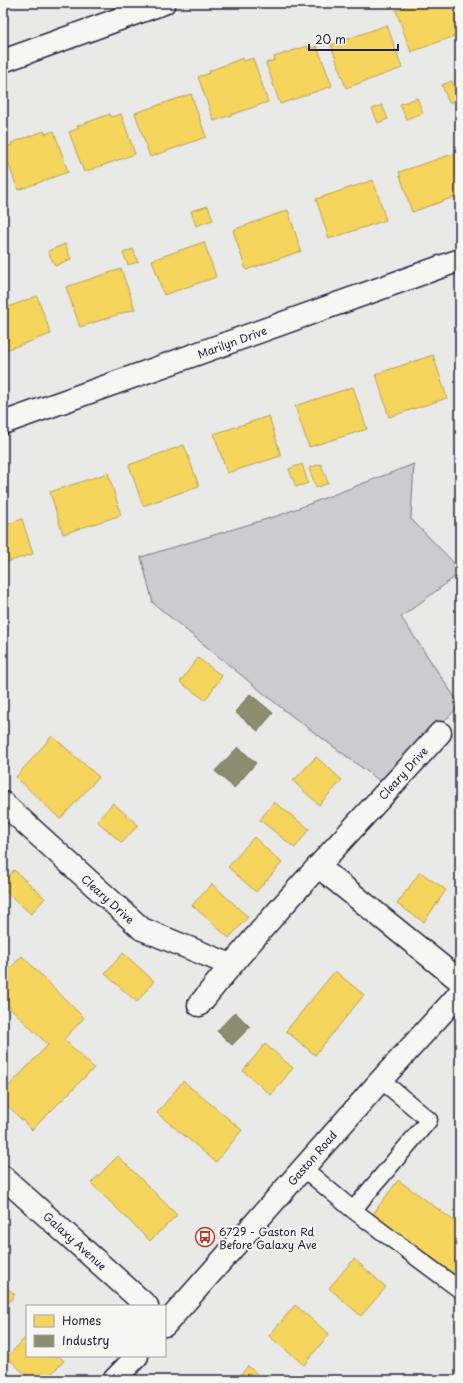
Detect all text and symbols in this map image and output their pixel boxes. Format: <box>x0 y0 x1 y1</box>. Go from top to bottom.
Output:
scale bar <box>309 26 398 52</box>
text: 20 m <box>315 30 346 48</box>
street label: Marilyn Drive <box>195 322 269 362</box>
street label: Cleary Drive <box>374 743 432 803</box>
street label: Cleary Drive <box>78 870 138 928</box>
street label: Gaston Road <box>283 1127 341 1189</box>
street label: Galaxy Avenue <box>40 1208 111 1274</box>
place label: 6729 - Gaston Rd Before Galaxy Ave <box>219 1223 317 1253</box>
bus stop icon: 6729 - Gaston Rd Before Galaxy Ave <box>194 1226 216 1248</box>
legend <box>26 1305 166 1357</box>
text: Homes <box>62 1311 101 1329</box>
text: Industry <box>62 1331 110 1349</box>

